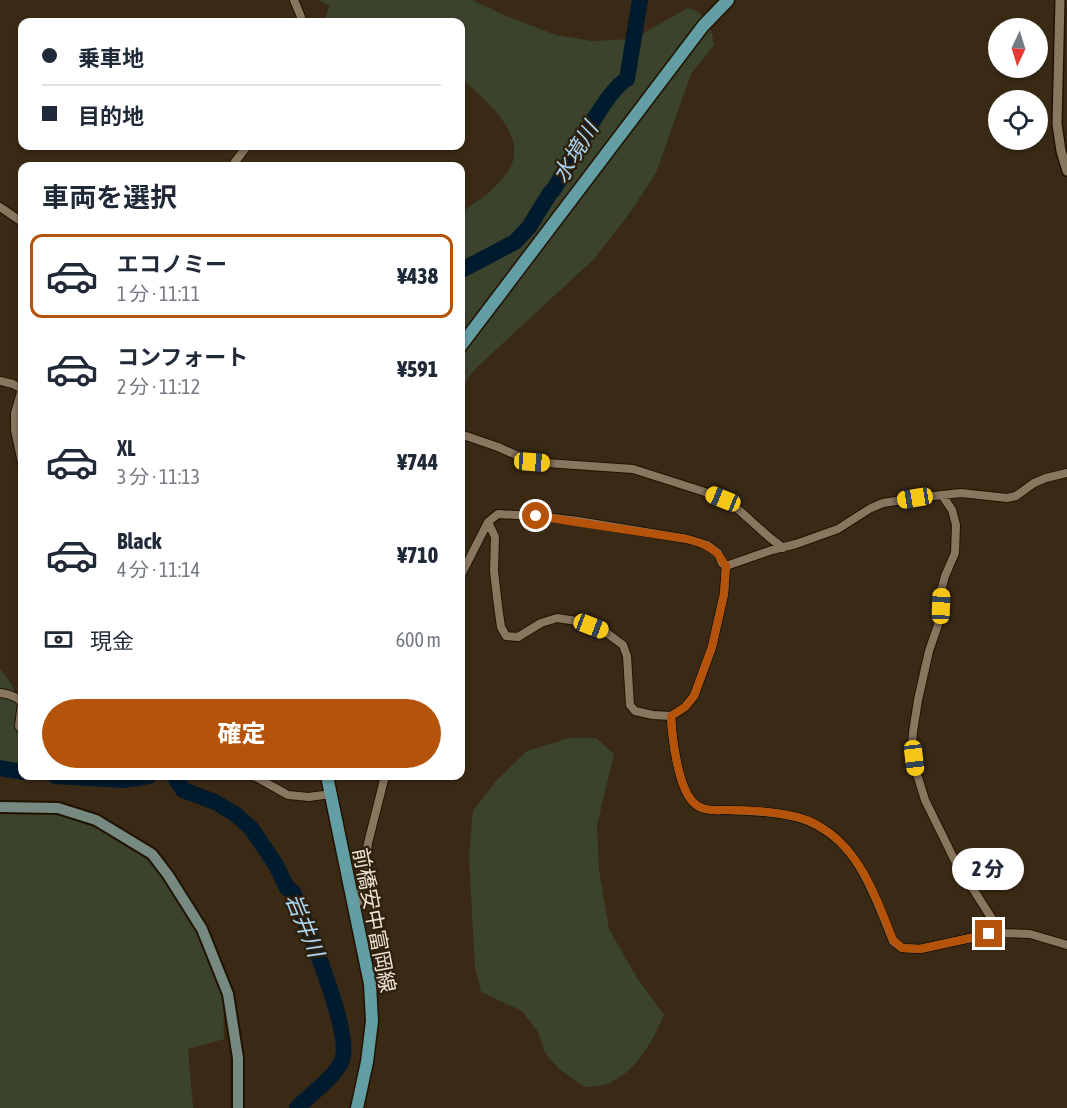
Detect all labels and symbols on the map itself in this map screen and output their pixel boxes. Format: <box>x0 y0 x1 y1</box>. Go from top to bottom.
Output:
north arrow <box>988 18 1048 78</box>
water label: 水境川 <box>547 115 604 187</box>
car <box>513 452 551 472</box>
car <box>703 484 743 514</box>
car <box>896 486 934 510</box>
route start <box>522 502 549 529</box>
car <box>931 588 951 624</box>
car <box>571 611 611 641</box>
car <box>903 739 925 777</box>
street label: 前橋安中富岡線 <box>349 846 401 994</box>
callout: 2 分 <box>953 847 1025 889</box>
water label: 岩井川 <box>281 890 330 962</box>
route end <box>975 920 1002 947</box>

